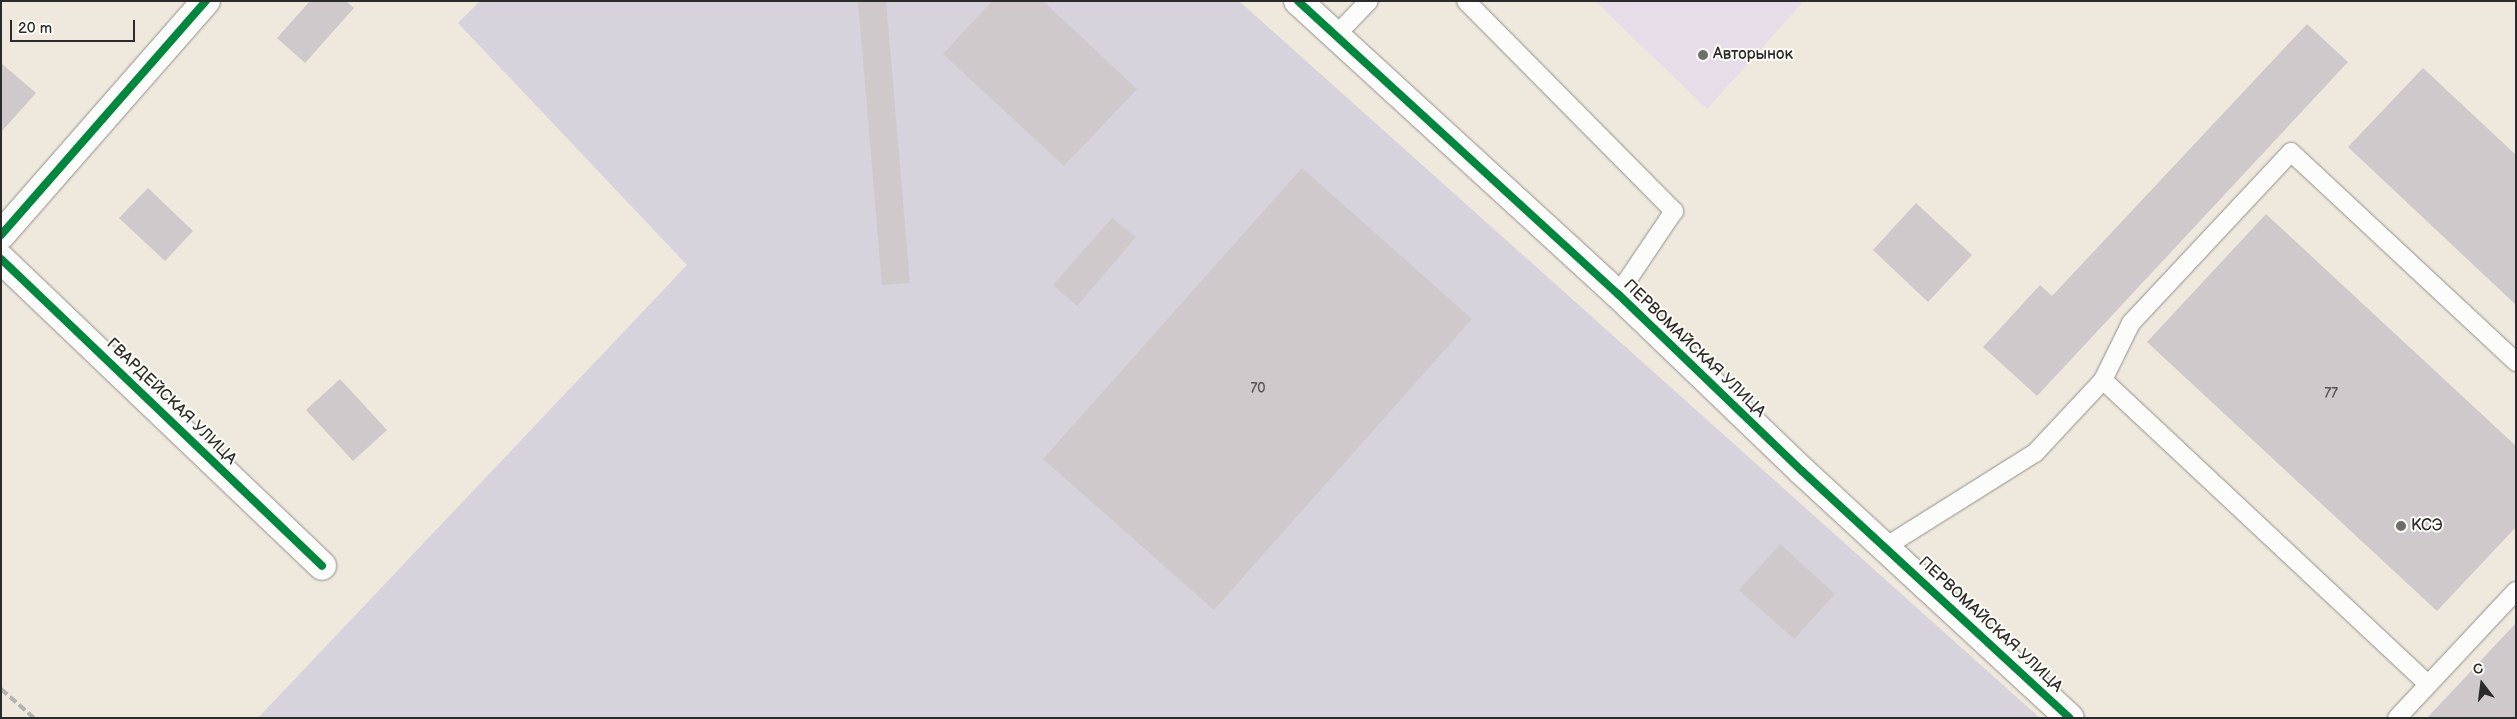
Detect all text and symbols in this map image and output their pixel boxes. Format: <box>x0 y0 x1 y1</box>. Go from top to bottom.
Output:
scale bar <box>12 10 138 42</box>
text: 20 m <box>18 19 52 38</box>
place label: Авторынок <box>1713 45 1793 65</box>
marker: Авторынок <box>1697 49 1709 61</box>
street label: ПЕРВОМАЙСКАЯ УЛИЦА <box>1619 276 1769 422</box>
street label: ГВАРДЕЙСКАЯ УЛИЦА <box>102 335 240 469</box>
house number: 70 <box>1250 381 1266 397</box>
house number: 77 <box>2324 386 2338 402</box>
place label: КСЭ <box>2411 516 2443 536</box>
marker: КСЭ <box>2395 520 2407 532</box>
street label: ПЕРВОМАЙСКАЯ УЛИЦА <box>1914 553 2066 697</box>
north arrow <box>2457 659 2507 709</box>
text: С <box>2471 660 2485 679</box>

